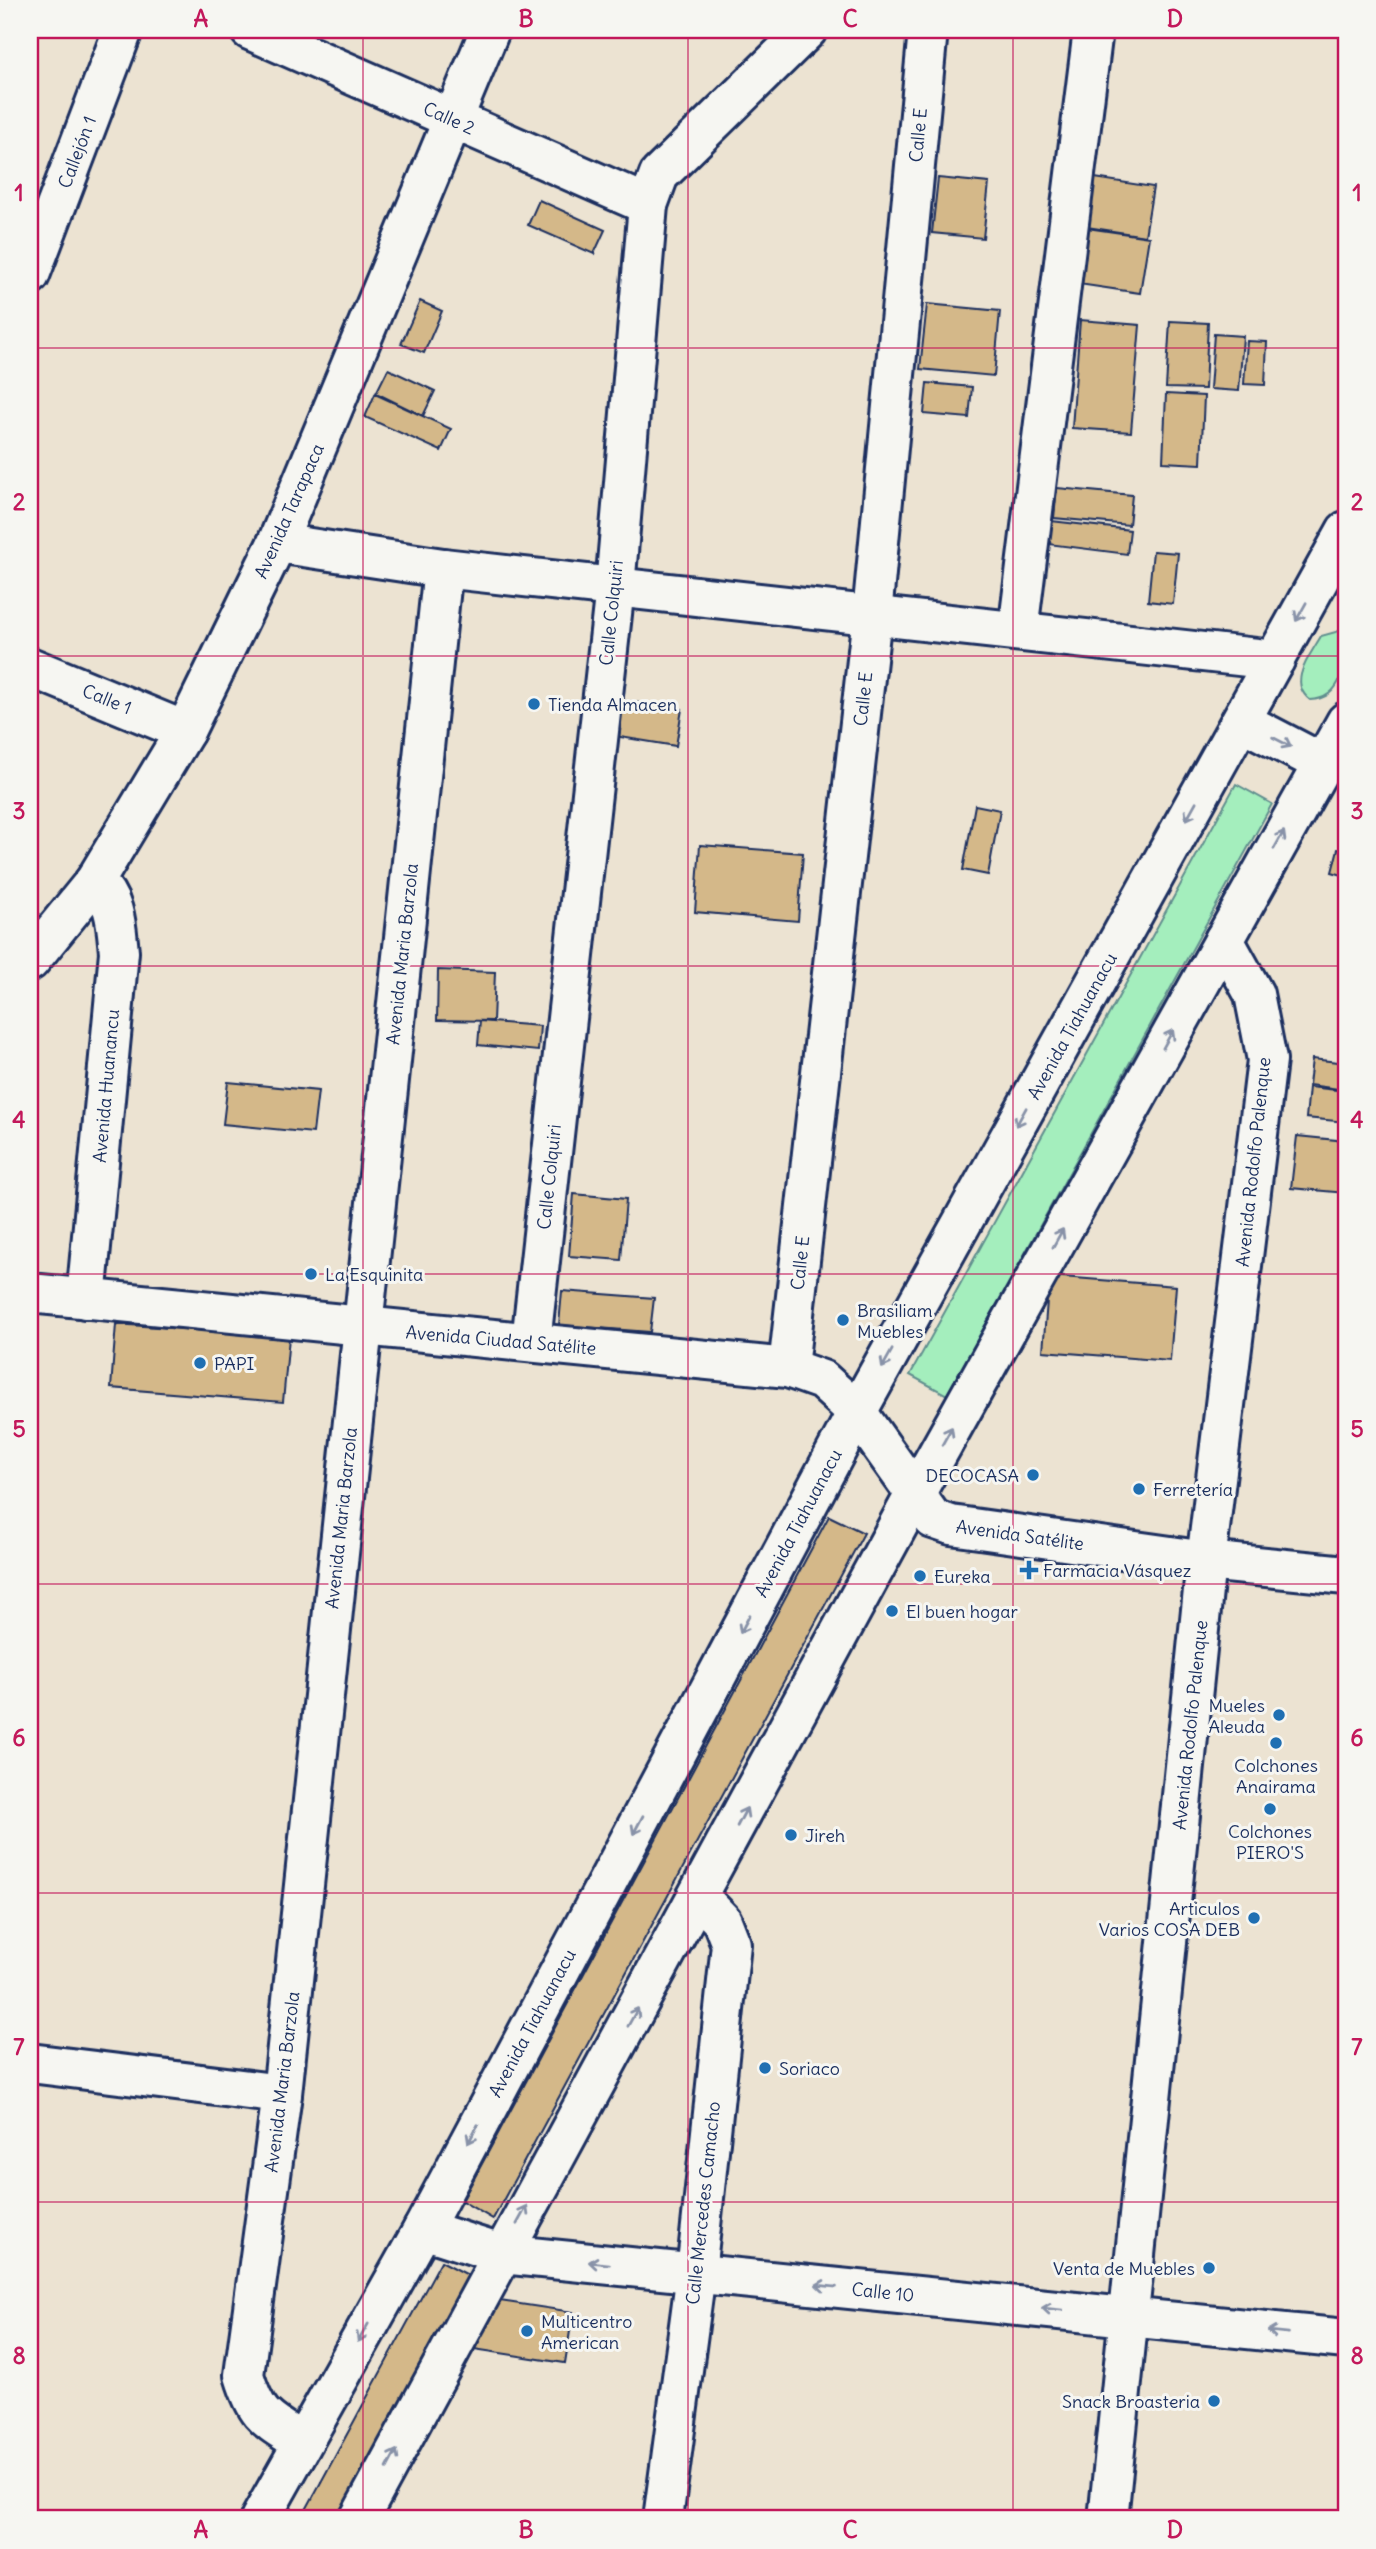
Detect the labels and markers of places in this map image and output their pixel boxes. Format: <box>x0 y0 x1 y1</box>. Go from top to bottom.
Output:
place label: Tienda Almacen <box>548 693 677 716</box>
marker: Tienda Almacen <box>526 696 542 712</box>
place label: La Esquinita <box>325 1263 423 1286</box>
marker: La Esquinita <box>303 1266 319 1282</box>
place label: Brasiliam Muebles <box>857 1299 933 1343</box>
marker: Brasiliam Muebles <box>835 1312 851 1328</box>
place label: PAPI <box>214 1352 255 1375</box>
marker: PAPI <box>192 1355 208 1371</box>
place label: DECOCASA <box>926 1464 1019 1487</box>
marker: DECOCASA <box>1025 1467 1041 1483</box>
place label: Ferretería <box>1153 1478 1233 1501</box>
marker: Ferretería <box>1131 1481 1147 1497</box>
place label: Farmacia Vásquez <box>1043 1559 1192 1582</box>
marker: Farmacia Vásquez <box>1021 1562 1037 1578</box>
place label: Eureka <box>934 1565 991 1588</box>
marker: Eureka <box>912 1568 928 1584</box>
place label: El buen hogar <box>906 1600 1018 1623</box>
marker: El buen hogar <box>884 1603 900 1619</box>
place label: Mueles Aleuda <box>1208 1694 1265 1738</box>
marker: Mueles Aleuda <box>1271 1707 1287 1723</box>
marker: Colchones Anairama <box>1268 1735 1284 1751</box>
place label: Colchones Anairama <box>1234 1754 1318 1798</box>
marker: Colchones PIERO'S <box>1262 1801 1278 1817</box>
place label: Colchones PIERO'S <box>1228 1820 1312 1864</box>
place label: Jireh <box>805 1824 845 1847</box>
marker: Jireh <box>783 1827 799 1843</box>
place label: Articulos Varios COSA DEB <box>1099 1897 1240 1941</box>
marker: Articulos Varios COSA DEB <box>1246 1910 1262 1926</box>
place label: Soriaco <box>779 2057 840 2080</box>
marker: Soriaco <box>757 2060 773 2076</box>
place label: Venta de Muebles <box>1053 2257 1195 2280</box>
marker: Venta de Muebles <box>1201 2260 1217 2276</box>
place label: Multicentro American <box>541 2310 632 2354</box>
marker: Multicentro American <box>519 2323 535 2339</box>
place label: Snack Broasteria <box>1062 2390 1200 2413</box>
marker: Snack Broasteria <box>1206 2393 1222 2409</box>

